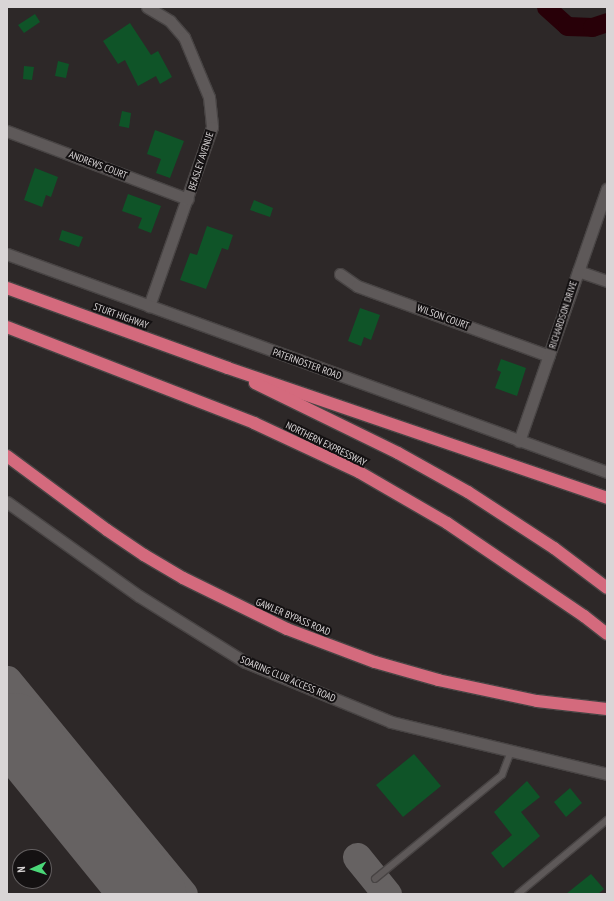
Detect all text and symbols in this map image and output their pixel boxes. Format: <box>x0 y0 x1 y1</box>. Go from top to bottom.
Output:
street label: BEASLEY AVENUE <box>186 130 216 192</box>
street label: ANDREWS COURT <box>67 148 129 182</box>
street label: RICHARDSON DRIVE <box>546 280 580 350</box>
street label: STURT HIGHWAY <box>92 300 150 332</box>
street label: WILSON COURT <box>415 302 471 332</box>
street label: PATERNOSTER ROAD <box>271 346 343 382</box>
street label: NORTHERN EXPRESSWAY <box>284 419 368 469</box>
street label: GAWLER BYPASS ROAD <box>254 596 332 638</box>
street label: SOARING CLUB ACCESS ROAD <box>238 653 338 705</box>
north arrow <box>12 849 52 889</box>
text: N <box>14 866 28 873</box>

